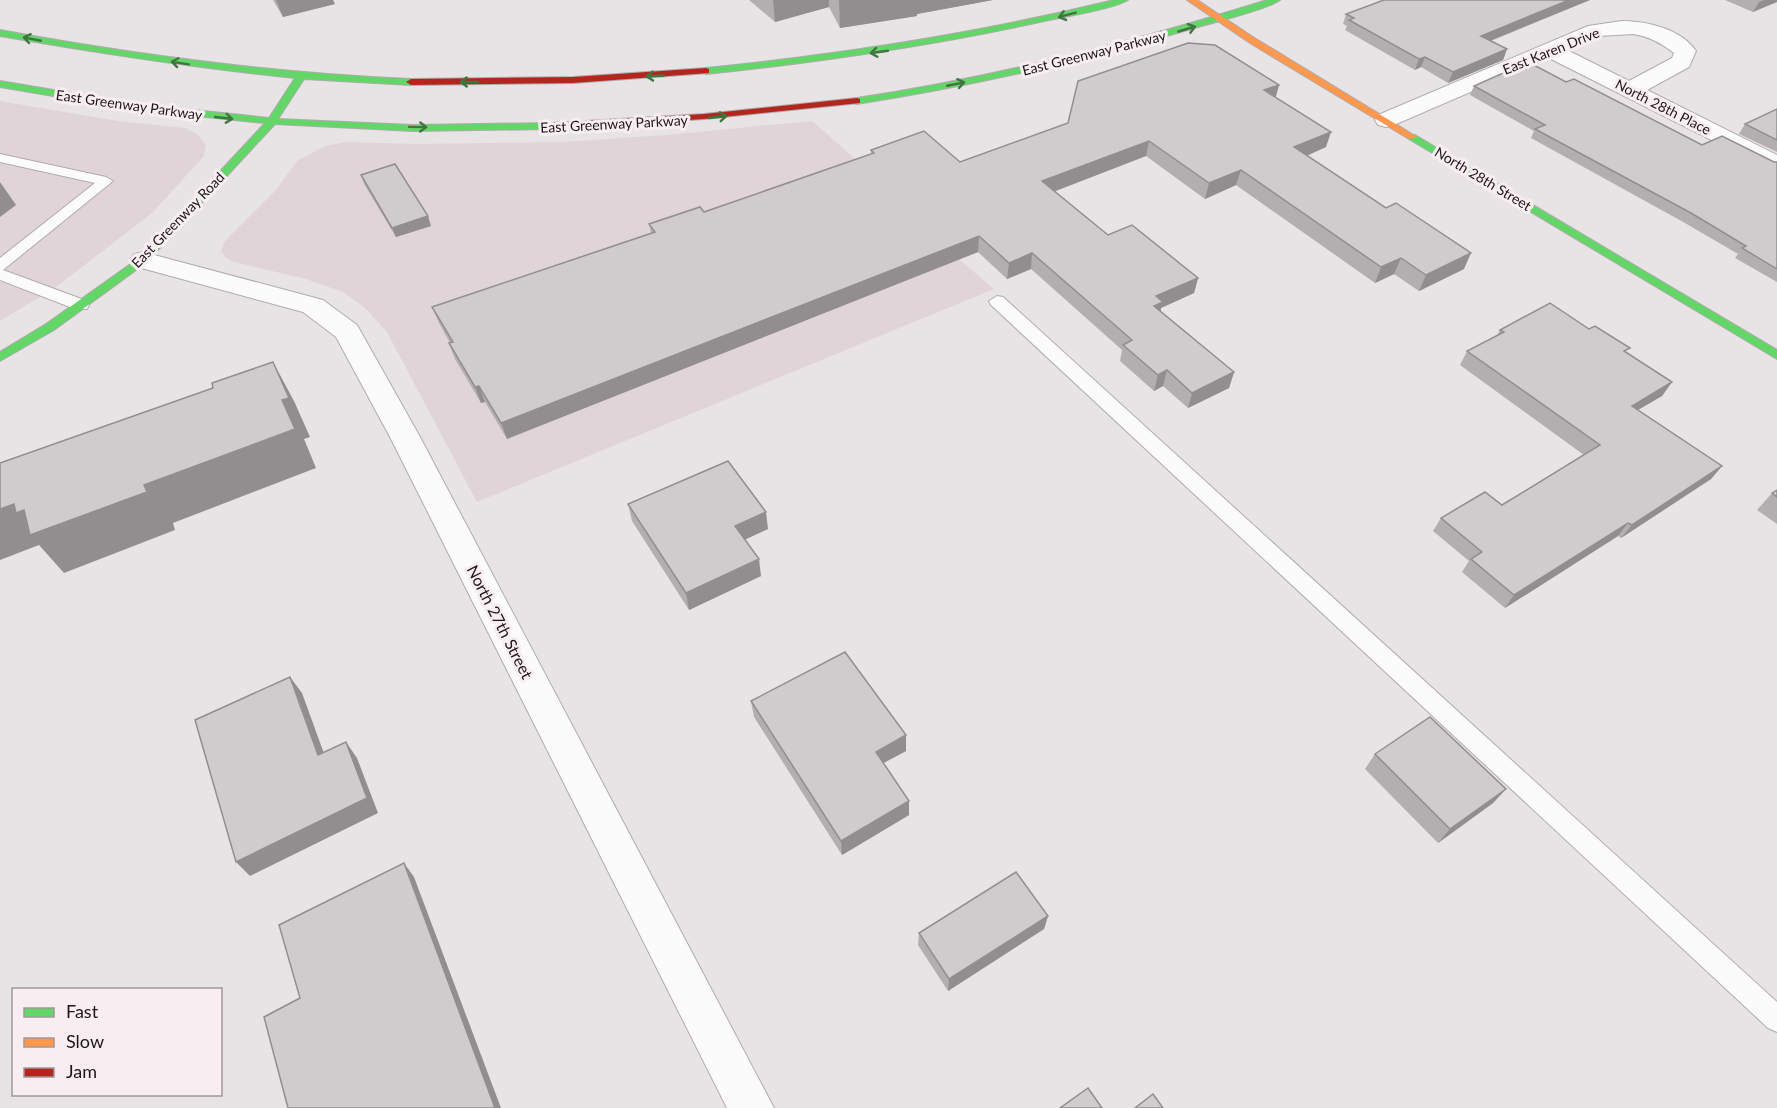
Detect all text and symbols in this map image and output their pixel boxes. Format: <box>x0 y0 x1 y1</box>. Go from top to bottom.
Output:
one-way arrow <box>1058 10 1077 21</box>
one-way arrow <box>1177 23 1196 34</box>
street label: East Karen Drive <box>1500 23 1602 78</box>
street label: East Greenway Parkway <box>1020 26 1168 79</box>
one-way arrow <box>23 33 43 44</box>
one-way arrow <box>870 46 890 57</box>
one-way arrow <box>170 58 190 69</box>
one-way arrow <box>646 70 666 81</box>
street label: North 28th Place <box>1613 75 1714 138</box>
one-way arrow <box>459 76 479 88</box>
one-way arrow <box>946 78 966 89</box>
street label: East Greenway Parkway <box>55 86 204 123</box>
street label: East Greenway Parkway <box>540 111 689 136</box>
one-way arrow <box>708 111 727 122</box>
one-way arrow <box>213 113 233 124</box>
one-way arrow <box>408 121 428 133</box>
street label: North 28th Street <box>1432 143 1535 214</box>
street label: East Greenway Road <box>128 168 228 271</box>
street label: North 27th Street <box>464 562 537 682</box>
legend <box>12 988 222 1096</box>
text: Fast <box>66 1000 99 1022</box>
text: Slow <box>66 1030 104 1052</box>
text: Jam <box>66 1060 97 1082</box>

